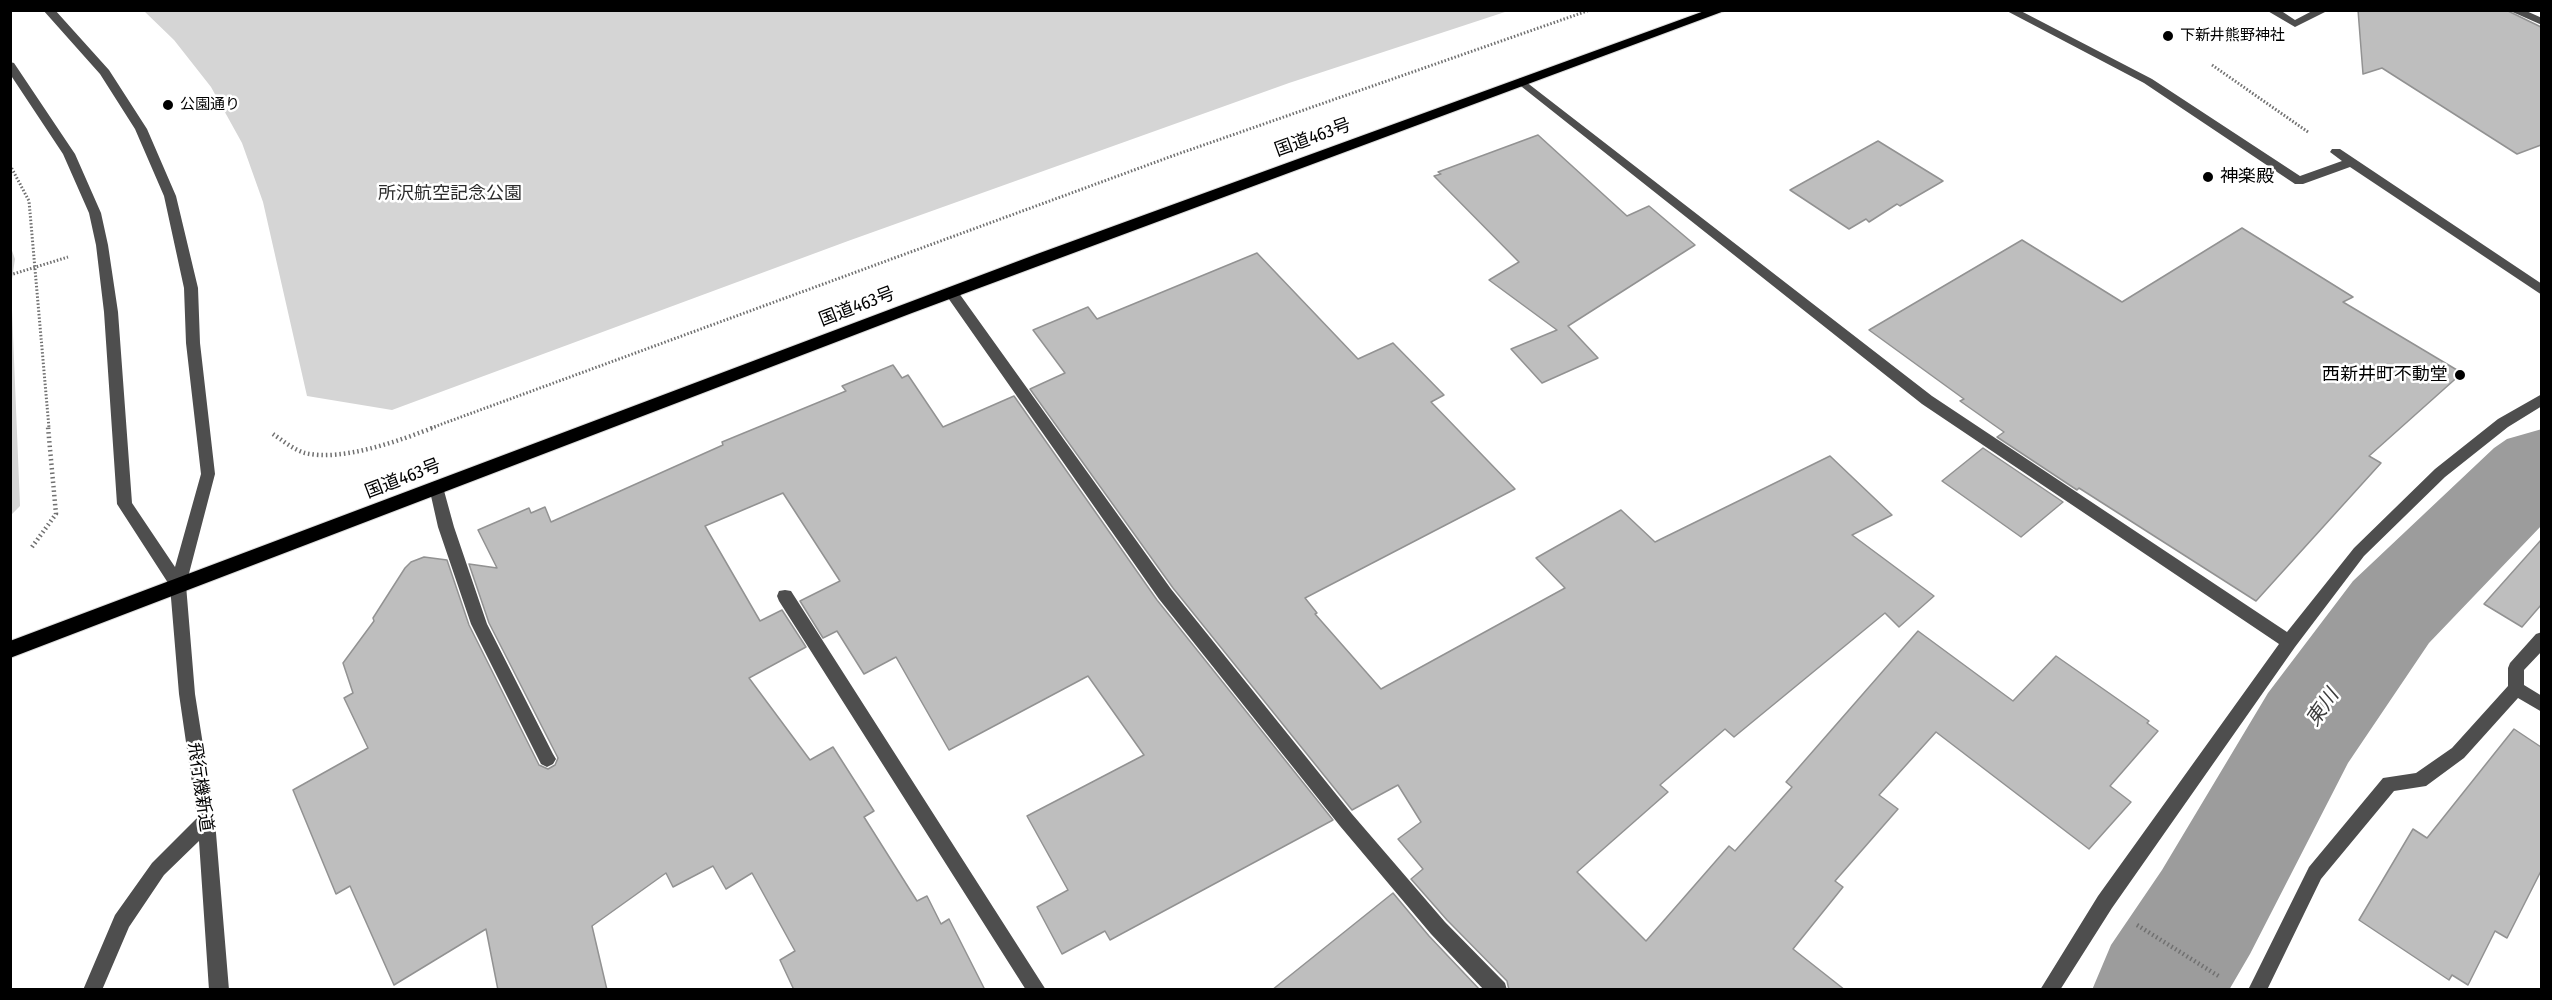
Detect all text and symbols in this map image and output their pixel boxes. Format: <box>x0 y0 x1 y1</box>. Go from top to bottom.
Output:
place label: 下新井熊野神社 <box>2180 27 2285 45</box>
marker: 下新井熊野神社 <box>2161 29 2175 43</box>
place label: 公園通り <box>180 96 240 114</box>
marker: 公園通り <box>161 98 175 112</box>
street label: 国道463号 <box>1272 114 1354 162</box>
place label: 神楽殿 <box>2220 166 2274 188</box>
marker: 神楽殿 <box>2201 170 2215 184</box>
park label: 所沢航空記念公園 <box>378 183 522 205</box>
street label: 国道463号 <box>816 283 898 331</box>
place label: 西新井町不動堂 <box>2322 364 2448 386</box>
marker: 西新井町不動堂 <box>2453 368 2467 382</box>
street label: 国道463号 <box>362 455 444 503</box>
water label: 東川 <box>2302 685 2344 731</box>
street label: 飛行機新道 <box>183 741 217 833</box>

